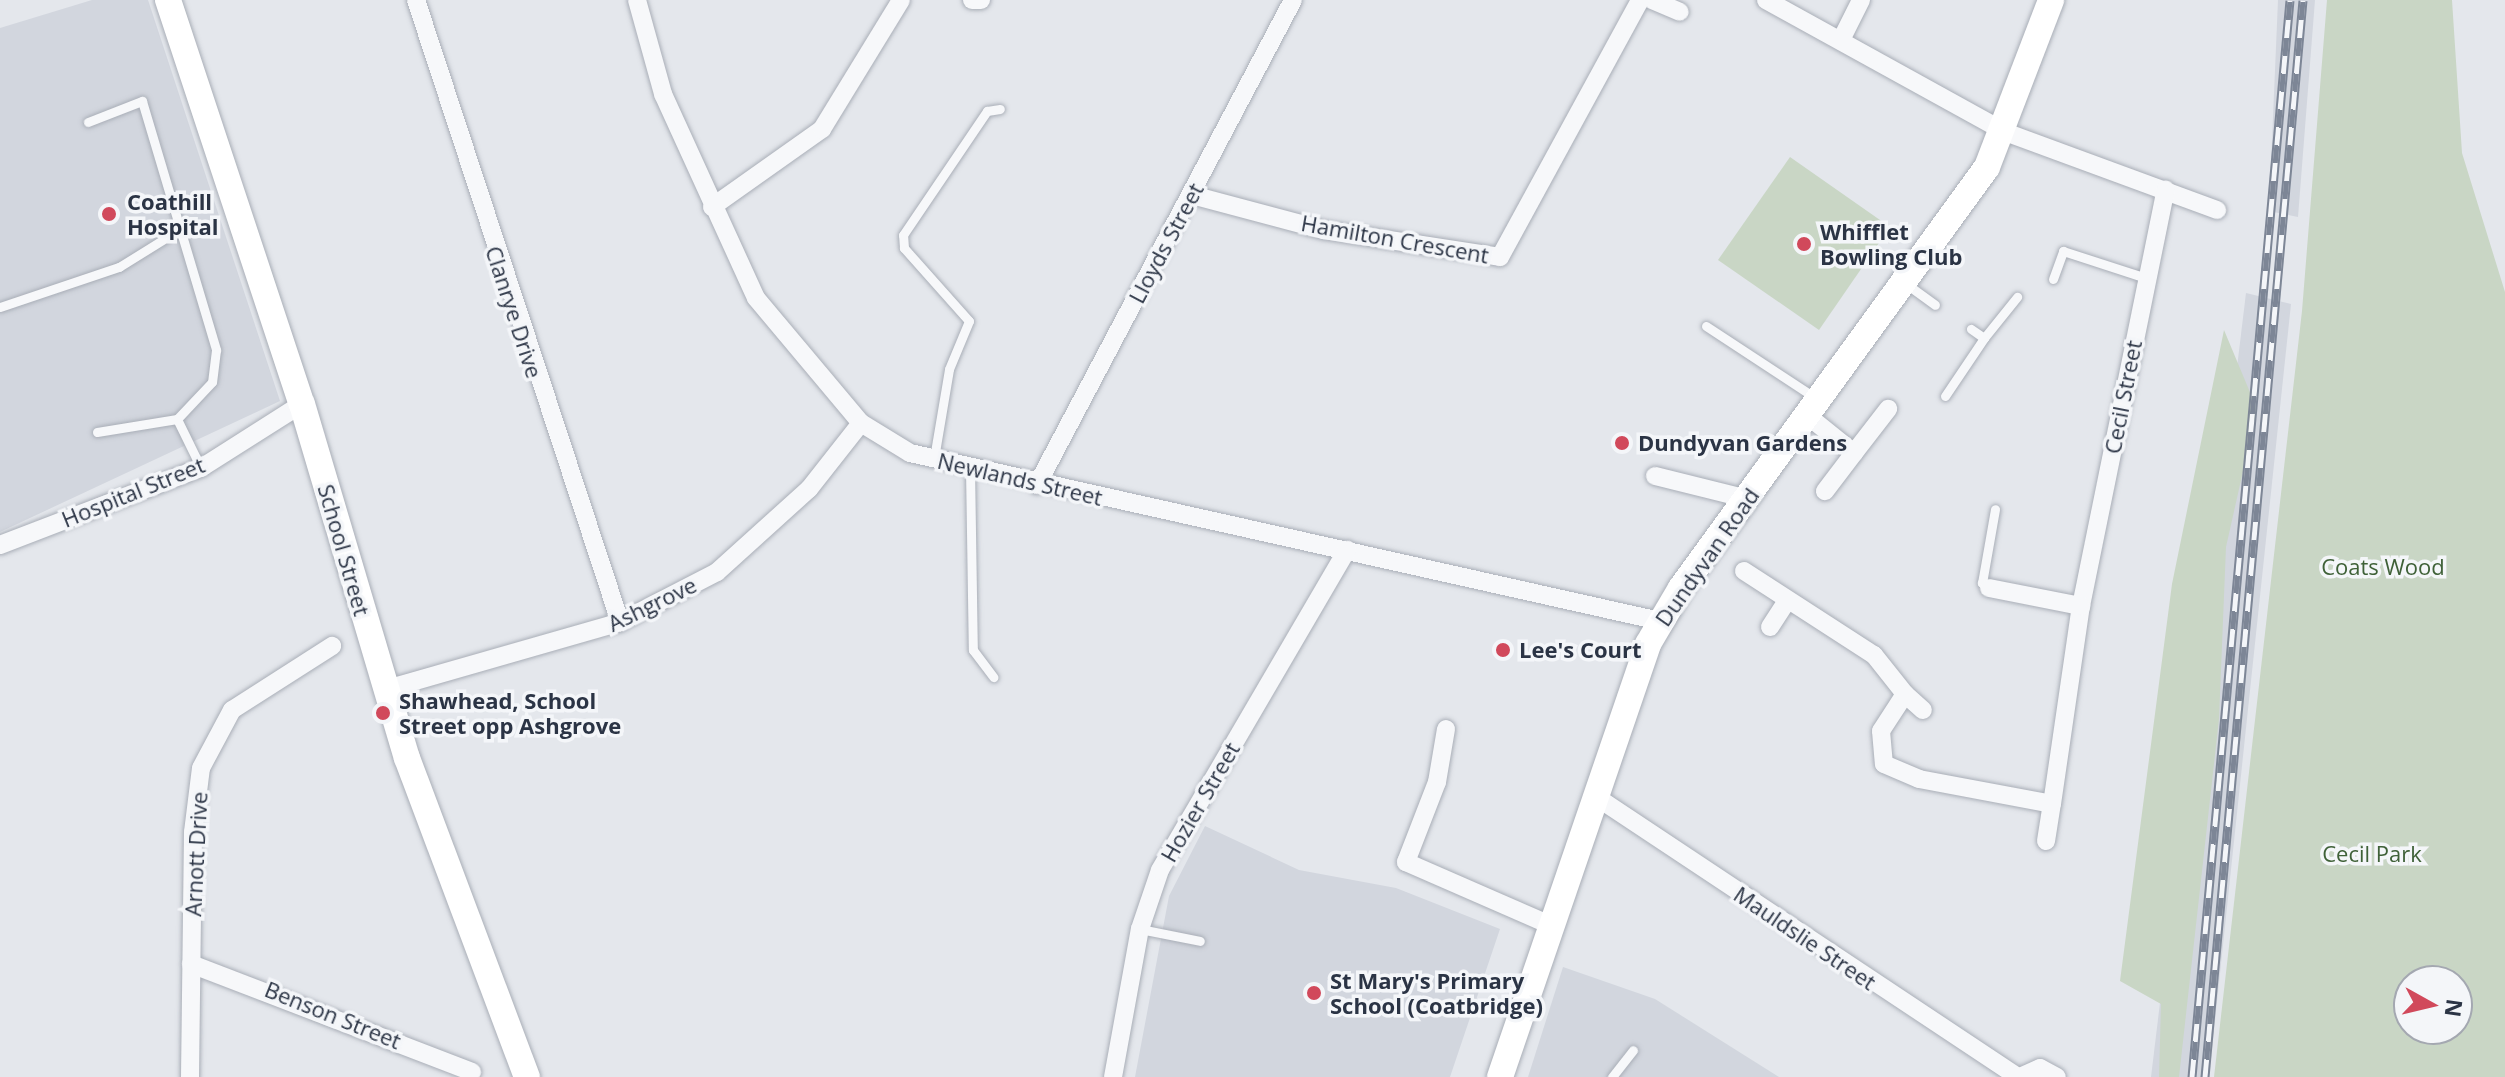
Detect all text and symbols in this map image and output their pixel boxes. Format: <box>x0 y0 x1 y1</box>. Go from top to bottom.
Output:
street label: Lloyds Street <box>1123 178 1209 308</box>
place label: Coathill Hospital <box>127 188 219 240</box>
marker: Coathill Hospital <box>98 203 120 225</box>
street label: Hamilton Crescent <box>1299 209 1491 269</box>
place label: Whifflet Bowling Club <box>1820 218 1962 270</box>
marker: Whifflet Bowling Club <box>1795 235 1813 253</box>
street label: Clanrye Drive <box>480 243 548 381</box>
street label: Cecil Street <box>2099 338 2147 456</box>
place label: Dundyvan Gardens <box>1638 430 1847 456</box>
marker: Dundyvan Gardens <box>1613 434 1631 452</box>
street label: Newlands Street <box>935 447 1105 511</box>
street label: Hospital Street <box>58 451 208 533</box>
street label: School Street <box>313 481 375 619</box>
street label: Dundyvan Road <box>1650 483 1764 631</box>
park label: Coats Wood <box>2321 554 2445 580</box>
street label: Ashgrove <box>603 571 701 637</box>
place label: Lee's Court <box>1519 637 1642 663</box>
marker: Lee's Court <box>1494 641 1512 659</box>
place label: Shawhead, School Street opp Ashgrove <box>399 687 621 738</box>
marker: Shawhead, School Street opp Ashgrove <box>374 704 392 722</box>
street label: Hozier Street <box>1155 737 1245 867</box>
street label: Arnott Drive <box>180 791 212 917</box>
park label: Cecil Park <box>2322 841 2422 867</box>
street label: Mauldslie Street <box>1729 881 1881 995</box>
north arrow <box>2393 965 2473 1045</box>
place label: St Mary's Primary School (Coatbridge) <box>1330 967 1543 1018</box>
street label: Benson Street <box>261 976 405 1054</box>
marker: St Mary's Primary School (Coatbridge) <box>1305 984 1323 1002</box>
text: N <box>2439 997 2471 1019</box>

